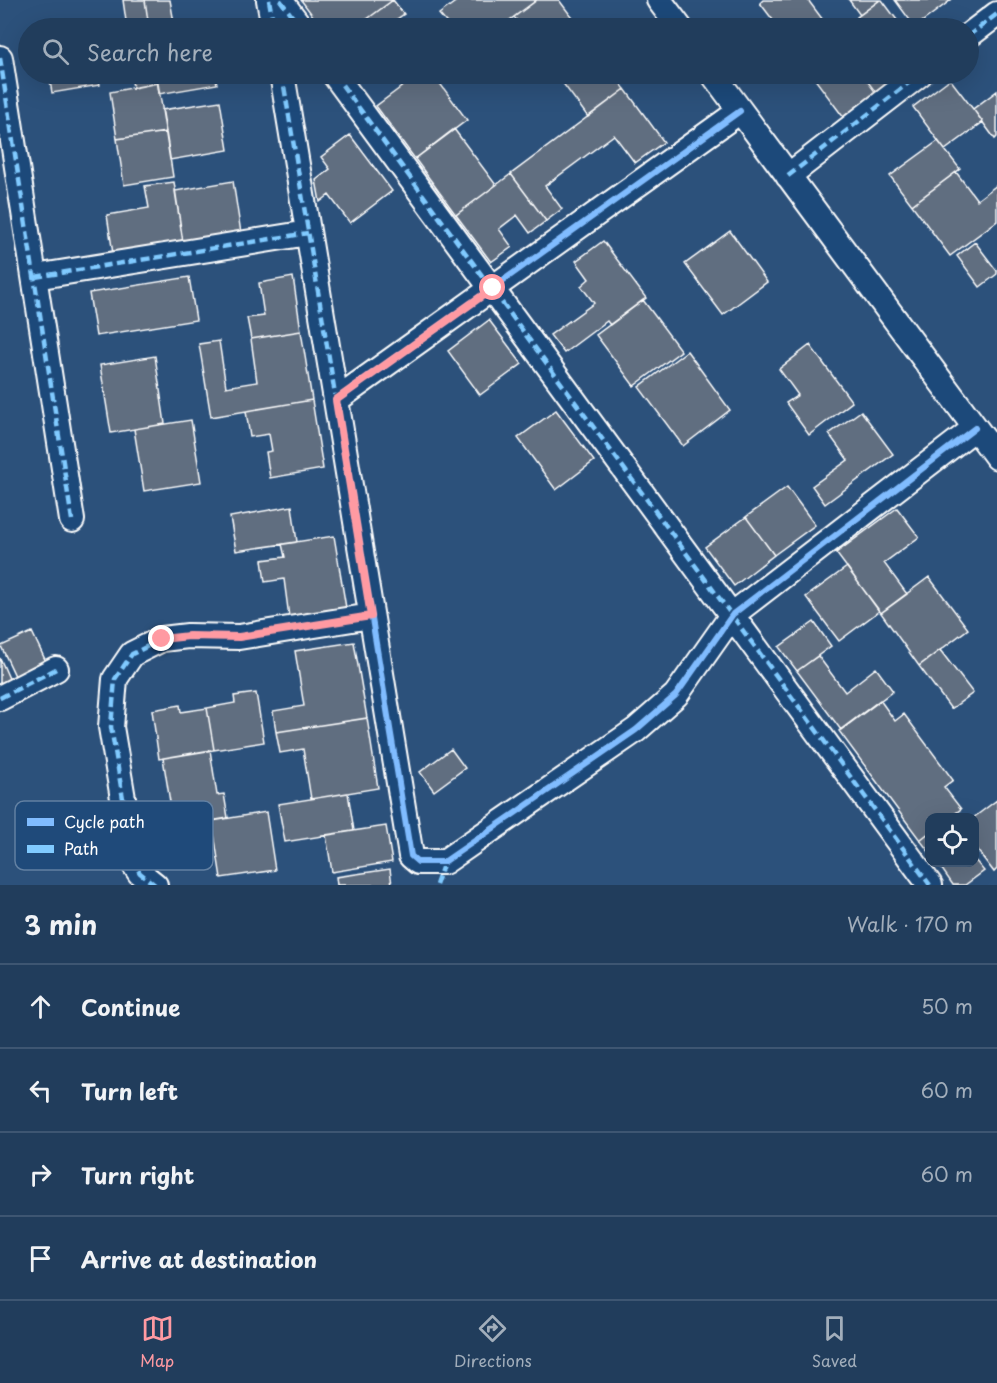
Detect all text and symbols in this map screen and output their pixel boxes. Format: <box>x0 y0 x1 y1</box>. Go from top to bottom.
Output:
search box <box>18 18 979 84</box>
icon: search <box>39 35 72 68</box>
text: Search here <box>87 35 213 68</box>
route start <box>479 274 505 300</box>
route end <box>148 625 174 651</box>
legend <box>15 801 213 870</box>
text: Cycle path <box>64 809 145 833</box>
map controls <box>925 813 979 867</box>
button: locate <box>925 813 979 867</box>
text: Path <box>64 836 99 860</box>
text: 3 min <box>24 905 97 944</box>
text: Walk · 170 m <box>847 909 973 939</box>
icon: ahead <box>24 990 57 1023</box>
text: Continue <box>81 990 180 1023</box>
text: 50 m <box>921 991 973 1021</box>
icon: left <box>24 1074 57 1107</box>
text: Turn left <box>81 1074 178 1107</box>
text: 60 m <box>921 1075 973 1105</box>
icon: right <box>24 1158 57 1191</box>
text: Turn right <box>81 1158 194 1191</box>
text: 60 m <box>921 1159 973 1189</box>
icon: arrive <box>24 1242 57 1275</box>
text: Arrive at destination <box>81 1242 317 1275</box>
tab: Map <box>140 1312 174 1372</box>
tab: Directions <box>454 1312 532 1372</box>
tab: Saved <box>812 1312 857 1372</box>

